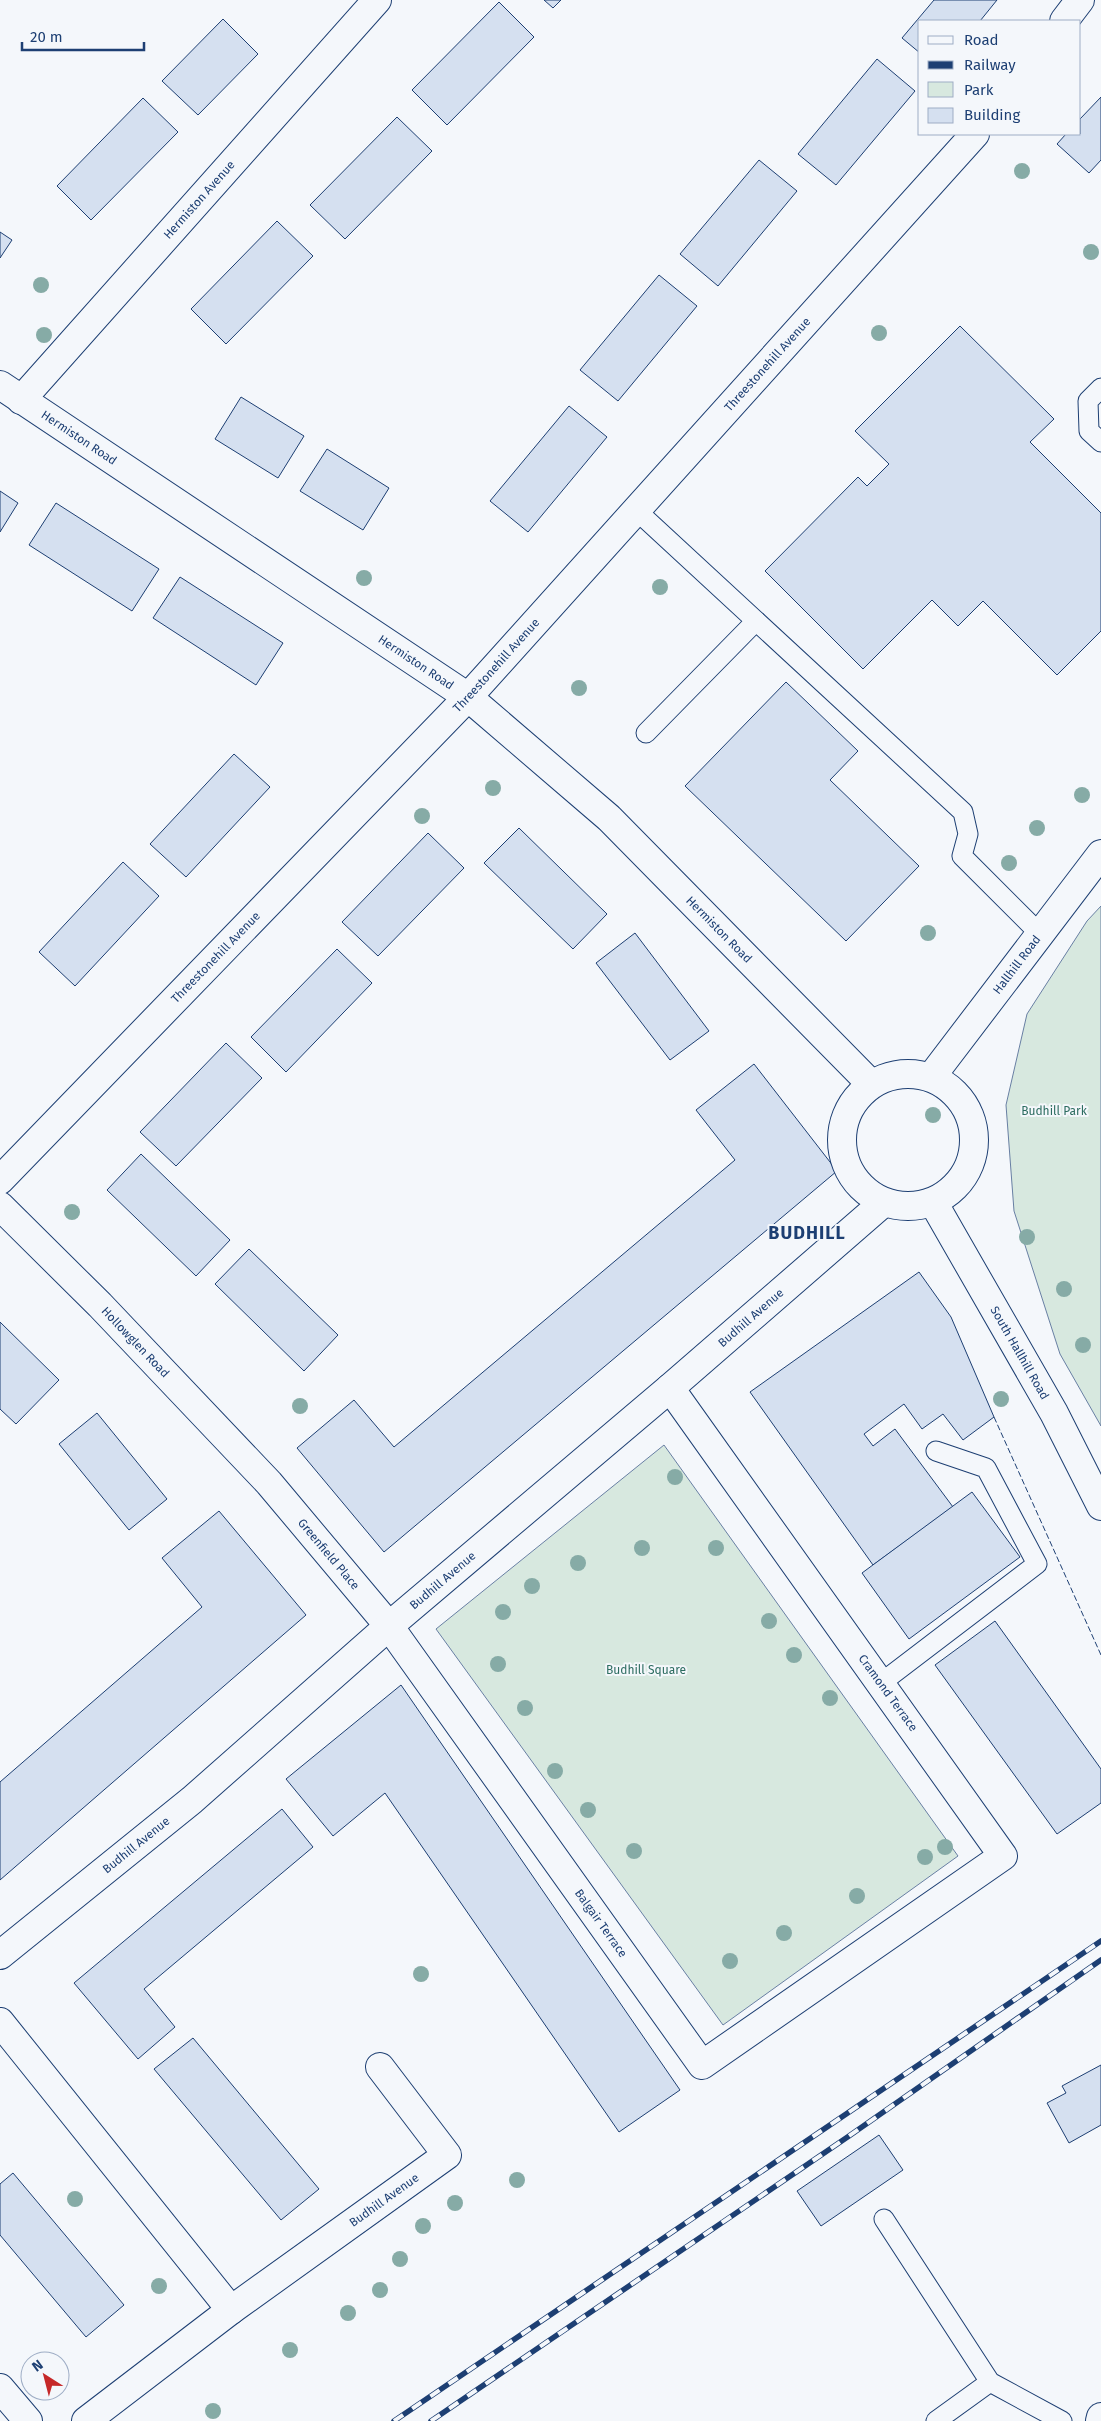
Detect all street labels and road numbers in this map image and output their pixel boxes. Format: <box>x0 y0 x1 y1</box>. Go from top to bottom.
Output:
street label: Hermiston Avenue <box>161 158 238 242</box>
street label: Threestonehill Avenue <box>722 315 813 414</box>
street label: Hermiston Road <box>39 408 119 468</box>
street label: Threestonehill Avenue <box>450 616 542 715</box>
street label: Hermiston Road <box>376 632 456 693</box>
street label: Hermiston Road <box>683 893 755 966</box>
street label: Threestonehill Avenue <box>168 909 263 1006</box>
street label: Hallhill Road <box>990 932 1044 997</box>
street label: Budhill Avenue <box>715 1286 786 1350</box>
street label: Hollowglen Road <box>99 1304 172 1380</box>
street label: South Hallhill Road <box>987 1304 1052 1402</box>
street label: Greenfield Place <box>295 1516 362 1592</box>
street label: Budhill Avenue <box>407 1549 479 1612</box>
street label: Cramond Terrace <box>855 1652 921 1734</box>
street label: Budhill Avenue <box>100 1814 172 1876</box>
street label: Balgair Terrace <box>572 1886 630 1960</box>
street label: Budhill Avenue <box>347 2171 421 2230</box>

